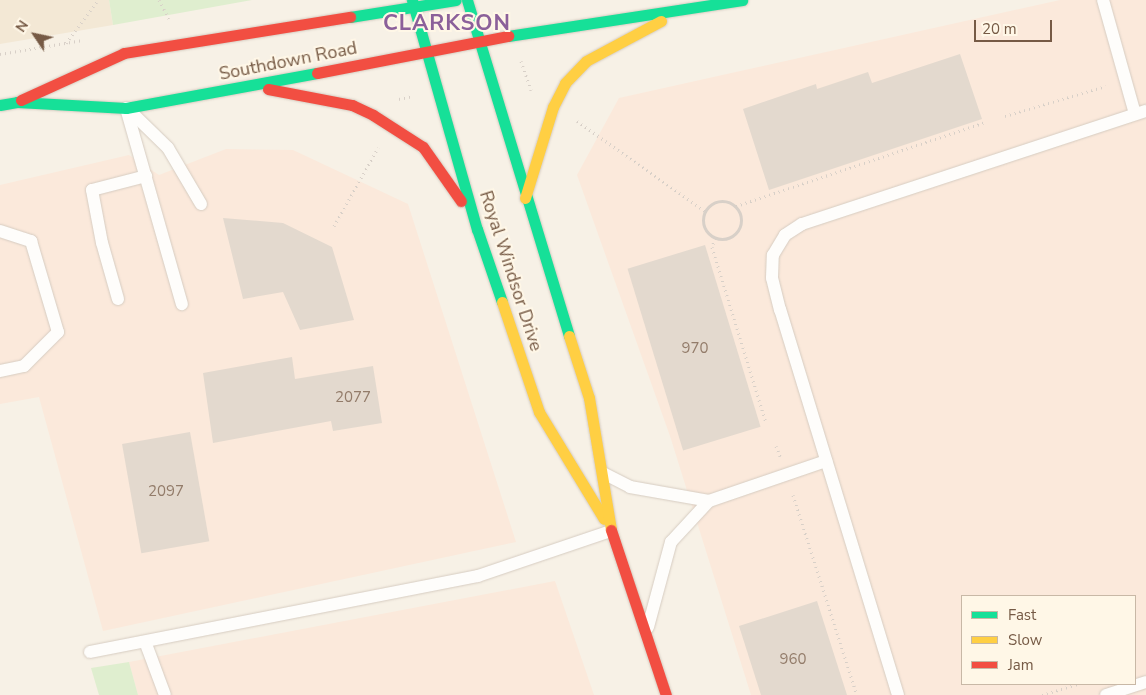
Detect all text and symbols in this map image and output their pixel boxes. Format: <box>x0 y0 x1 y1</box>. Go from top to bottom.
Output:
north arrow <box>10 10 60 60</box>
scale bar <box>976 10 1054 42</box>
district label: CLARKSON <box>382 11 512 37</box>
text: N <box>11 17 33 36</box>
text: 20 m <box>982 19 1017 39</box>
street label: Southdown Road <box>217 37 359 85</box>
street label: Royal Windsor Drive <box>475 188 547 354</box>
house number: 970 <box>682 340 708 358</box>
house number: 2077 <box>335 389 371 407</box>
house number: 2097 <box>148 483 184 501</box>
legend <box>961 595 1136 685</box>
text: Fast <box>1008 605 1036 625</box>
text: Slow <box>1008 630 1042 650</box>
house number: 960 <box>780 651 806 669</box>
text: Jam <box>1008 655 1034 675</box>

